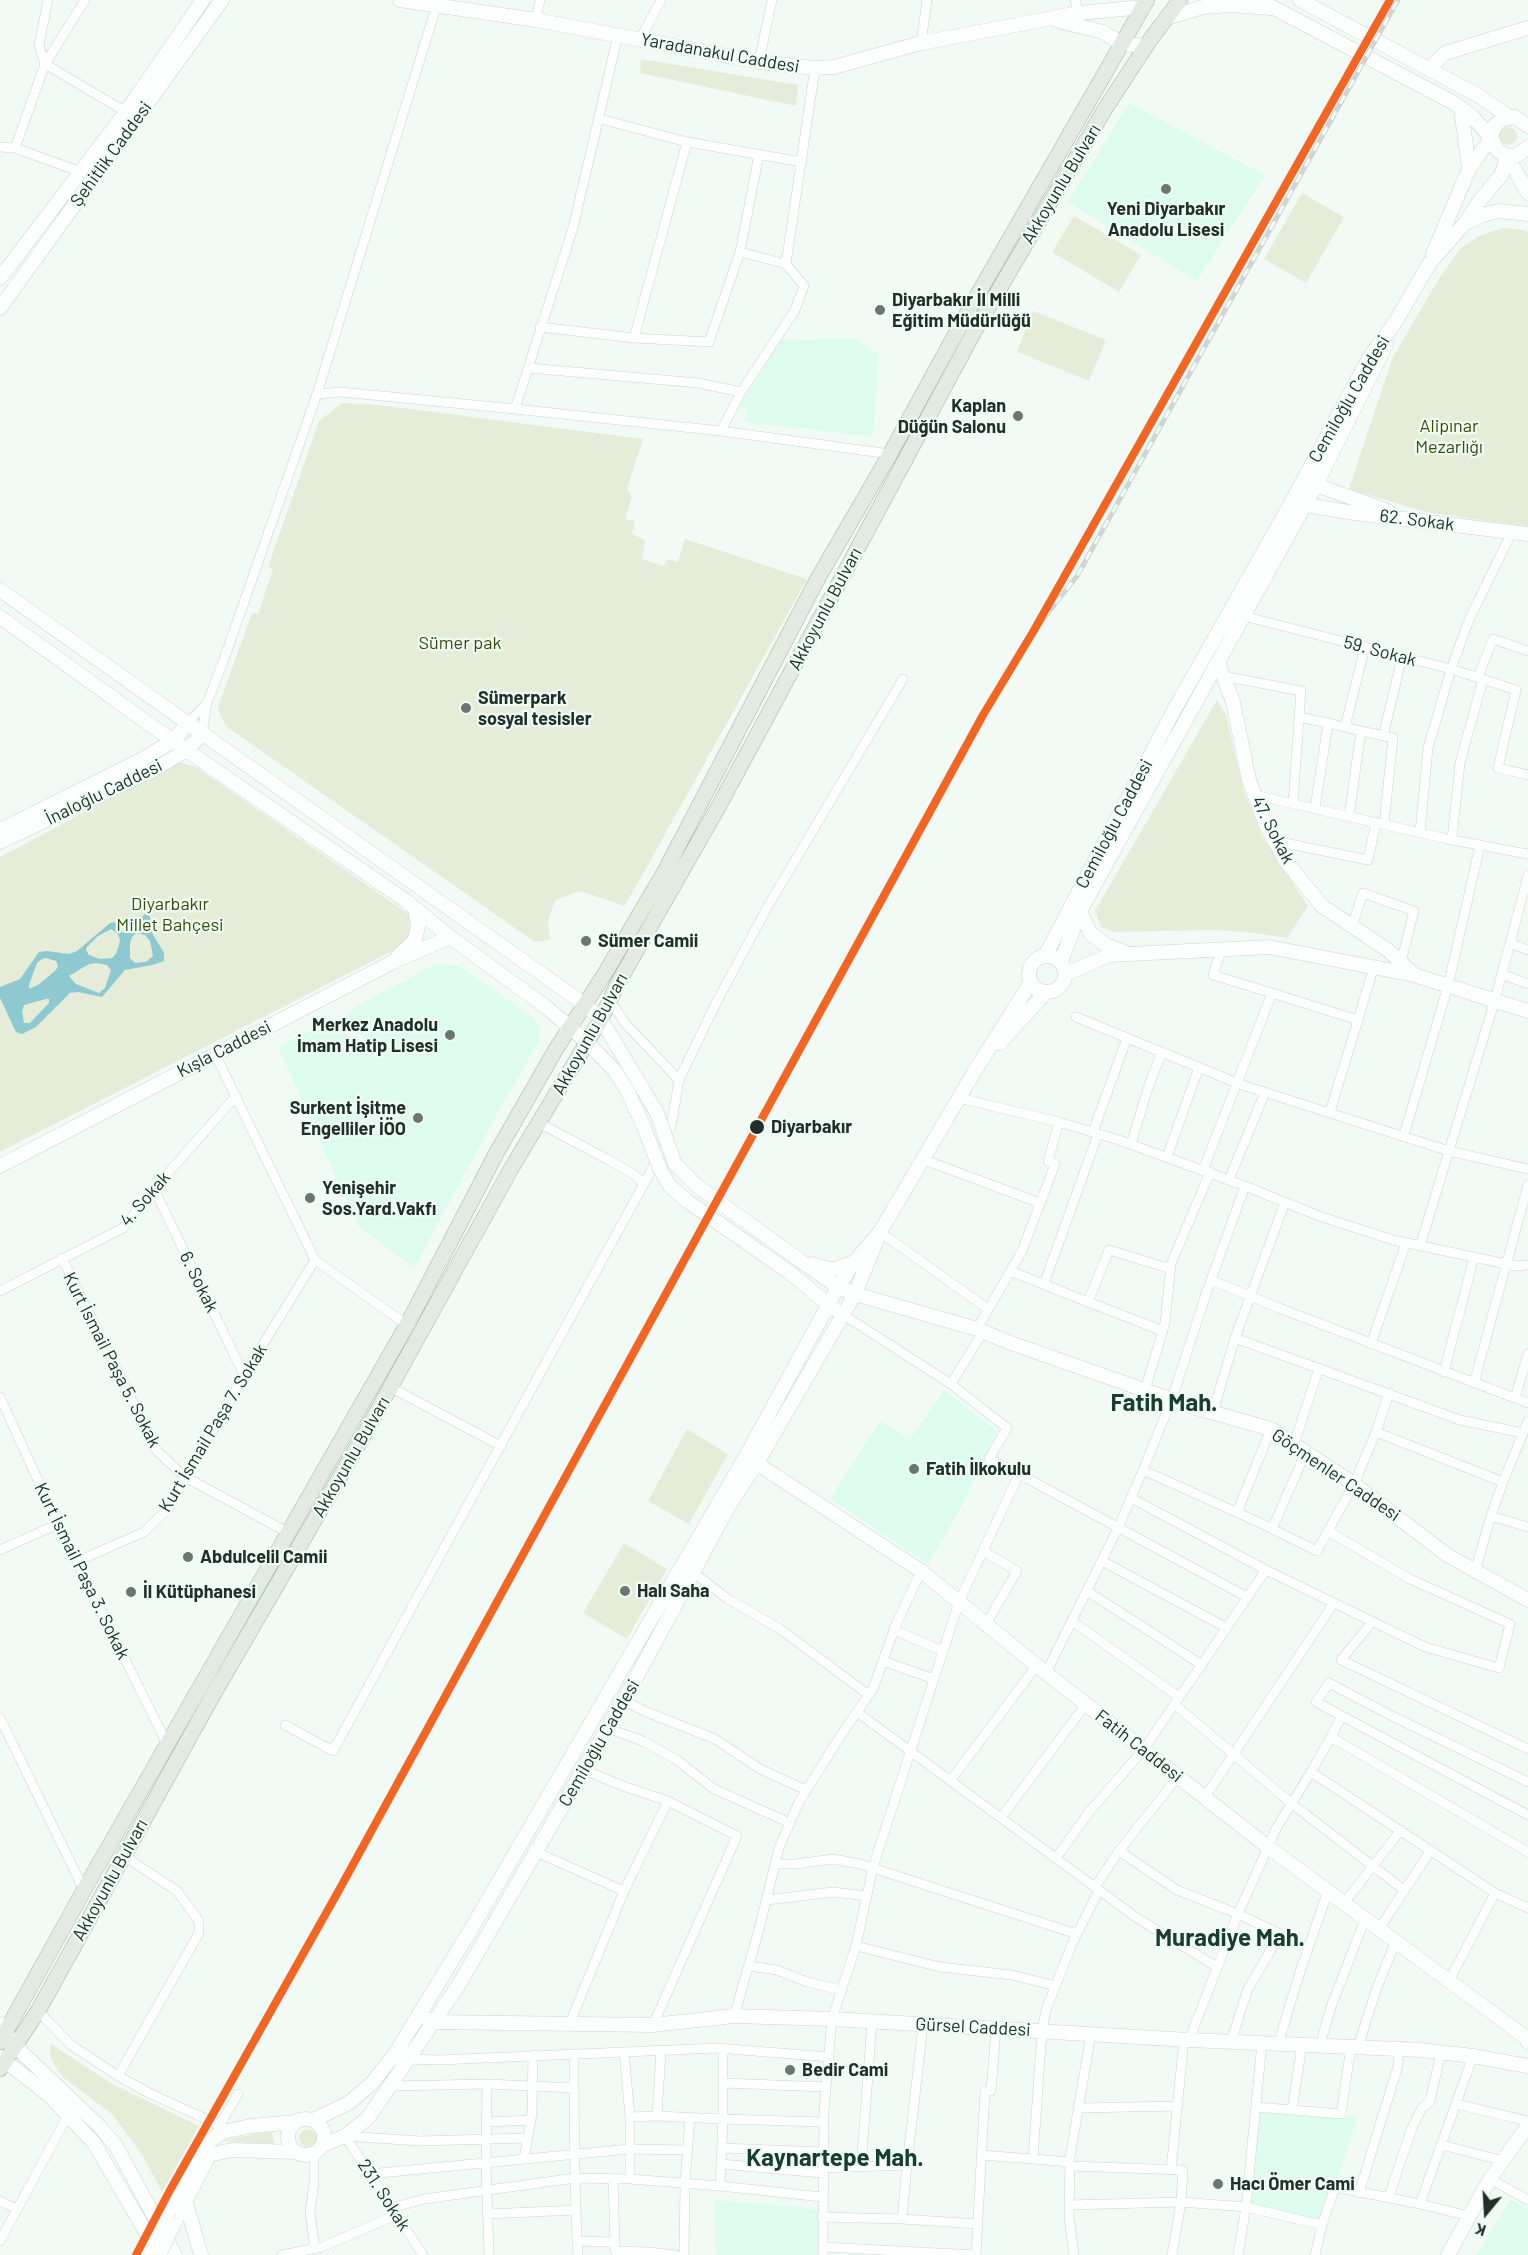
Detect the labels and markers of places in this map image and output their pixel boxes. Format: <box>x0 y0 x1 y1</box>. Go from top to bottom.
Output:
marker: Yeni Diyarbakır Anadolu Lisesi <box>1159 182 1173 196</box>
place label: Yeni Diyarbakır Anadolu Lisesi <box>1107 198 1225 240</box>
place label: Diyarbakır İl Milli Eğitim Müdürlüğü <box>892 289 1031 332</box>
marker: Diyarbakır İl Milli Eğitim Müdürlüğü <box>873 303 887 317</box>
place label: Kaplan Düğün Salonu <box>898 395 1006 438</box>
marker: Kaplan Düğün Salonu <box>1011 409 1025 423</box>
place label: Sümerpark sosyal tesisler <box>478 687 592 730</box>
marker: Sümerpark sosyal tesisler <box>459 701 473 715</box>
place label: Sümer Camii <box>598 930 698 952</box>
marker: Sümer Camii <box>579 934 593 948</box>
place label: Merkez Anadolu İmam Hatip Lisesi <box>297 1014 438 1056</box>
marker: Merkez Anadolu İmam Hatip Lisesi <box>443 1028 457 1042</box>
place label: Surkent İşitme Engelliler İÖO <box>290 1097 406 1140</box>
marker: Surkent İşitme Engelliler İÖO <box>411 1111 425 1125</box>
place label: Diyarbakır <box>771 1116 852 1138</box>
marker: Diyarbakır <box>748 1118 766 1136</box>
place label: Yenişehir Sos.Yard.Vakfı <box>322 1177 436 1220</box>
marker: Yenişehir Sos.Yard.Vakfı <box>303 1191 317 1205</box>
place label: Fatih İlkokulu <box>926 1458 1031 1480</box>
marker: Fatih İlkokulu <box>907 1462 921 1476</box>
place label: Abdulcelil Camii <box>200 1546 328 1568</box>
marker: Abdulcelil Camii <box>181 1550 195 1564</box>
place label: Halı Saha <box>637 1580 710 1602</box>
place label: İl Kütüphanesi <box>143 1581 256 1603</box>
marker: Halı Saha <box>618 1584 632 1598</box>
marker: İl Kütüphanesi <box>124 1585 138 1599</box>
place label: Bedir Cami <box>802 2059 888 2081</box>
marker: Bedir Cami <box>783 2063 797 2077</box>
place label: Hacı Ömer Cami <box>1230 2173 1355 2195</box>
marker: Hacı Ömer Cami <box>1211 2177 1225 2191</box>

